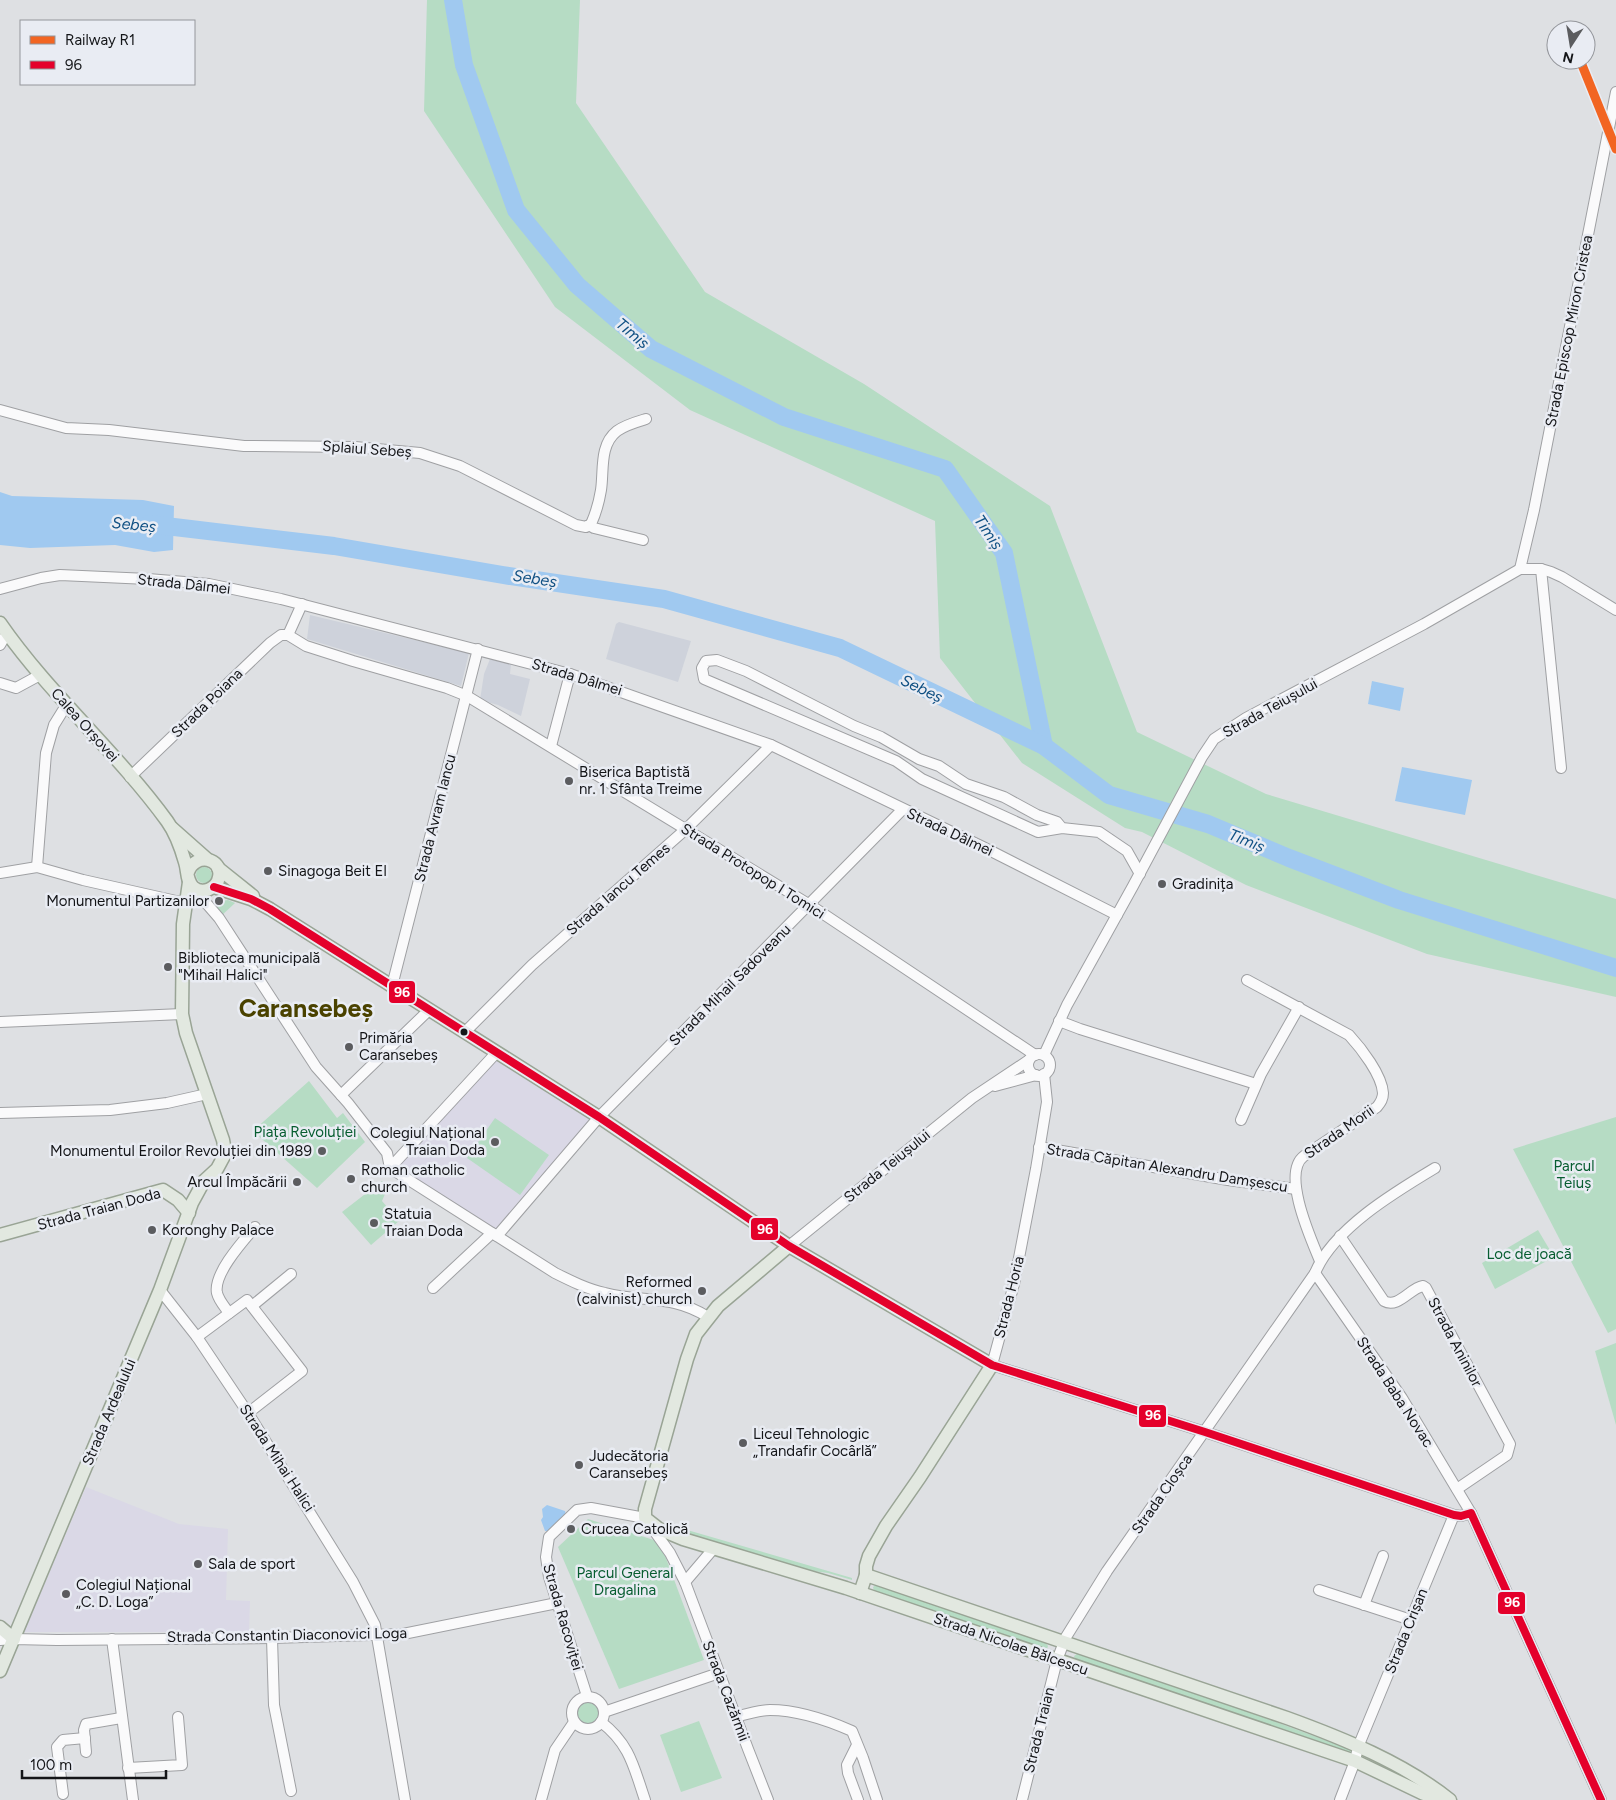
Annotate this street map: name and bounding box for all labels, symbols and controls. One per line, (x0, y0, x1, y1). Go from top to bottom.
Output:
legend (20, 20, 195, 85)
north arrow (1546, 20, 1596, 70)
text: Railway R1 (65, 31, 135, 49)
text: N (1561, 48, 1575, 67)
text: 96 (65, 56, 82, 74)
street label: Strada Episcop Miron Cristea (1542, 233, 1596, 429)
water label: Timiș (612, 314, 653, 353)
street label: Splaiul Sebeș (322, 437, 412, 461)
water label: Timiș (970, 511, 1007, 553)
water label: Sebeș (111, 513, 157, 536)
water label: Sebeș (512, 566, 559, 591)
street label: Strada Dâlmei (137, 570, 231, 598)
street label: Strada Dâlmei (530, 655, 624, 699)
street label: Strada Poiana (168, 665, 246, 741)
water label: Sebeș (898, 670, 946, 707)
street label: Strada Teiușului (1219, 675, 1321, 741)
street label: Calea Orșovei (47, 684, 123, 766)
street label: Strada Avram Iancu (410, 752, 460, 884)
place label: Biserica Baptistă nr. 1 Sfânta Treime (579, 763, 702, 798)
marker: Biserica Baptistă nr. 1 Sfânta Treime (563, 775, 575, 787)
street label: Strada Dâlmei (904, 804, 996, 860)
street label: Strada Protopop I Tomici (678, 819, 828, 923)
water label: Timiș (1226, 825, 1268, 856)
street label: Strada Iancu Temes (562, 839, 674, 939)
place label: Sinagoga Beit El (278, 862, 387, 880)
marker: Sinagoga Beit El (262, 865, 274, 877)
place label: Gradinița (1172, 875, 1234, 893)
marker: Gradinița (1156, 878, 1168, 890)
place label: Monumentul Partizanilor (46, 892, 209, 910)
marker: Monumentul Partizanilor (213, 895, 225, 907)
street label: Strada Mihail Sadoveanu (665, 920, 795, 1050)
place label: Biblioteca municipală "Mihail Halici" (178, 949, 320, 984)
marker: Biblioteca municipală "Mihail Halici" (162, 961, 174, 973)
line badge: 96 (388, 980, 416, 1004)
text: 96 (394, 984, 410, 1001)
district label: Caransebeș (239, 993, 373, 1023)
unlabelled marker (459, 1027, 469, 1037)
place label: Primăria Caransebeș (359, 1029, 438, 1064)
marker: Primăria Caransebeș (343, 1041, 355, 1053)
street label: Strada Morii (1301, 1101, 1377, 1163)
park label: Piața Revoluției (254, 1123, 357, 1141)
place label: Colegiul Național Traian Doda (370, 1124, 485, 1159)
street label: Strada Teiușului (840, 1126, 934, 1206)
marker: Colegiul Național Traian Doda (489, 1136, 501, 1148)
street label: Strada Căpitan Alexandru Damșescu (1045, 1140, 1289, 1196)
place label: Monumentul Eroilor Revoluției din 1989 (50, 1142, 312, 1160)
marker: Monumentul Eroilor Revoluției din 1989 (316, 1145, 328, 1157)
park label: Parcul Teiuș (1553, 1157, 1595, 1192)
place label: Roman catholic church (361, 1161, 465, 1196)
place label: Arcul Împăcării (187, 1173, 287, 1191)
marker: Roman catholic church (345, 1173, 357, 1185)
marker: Arcul Împăcării (291, 1176, 303, 1188)
street label: Strada Traian Doda (35, 1184, 163, 1234)
place label: Statuia Traian Doda (384, 1205, 463, 1240)
marker: Statuia Traian Doda (368, 1217, 380, 1229)
line badge: 96 (750, 1217, 779, 1241)
place label: Koronghy Palace (162, 1221, 274, 1239)
text: 96 (757, 1221, 773, 1238)
marker: Koronghy Palace (146, 1224, 158, 1236)
park label: Loc de joacă (1486, 1245, 1572, 1263)
street label: Strada Horia (990, 1254, 1028, 1340)
place label: Reformed (calvinist) church (577, 1273, 692, 1308)
marker: Reformed (calvinist) church (696, 1285, 708, 1297)
street label: Strada Aninilor (1424, 1294, 1486, 1390)
street label: Strada Baba Novac (1353, 1333, 1437, 1451)
street label: Strada Ardealului (78, 1356, 140, 1468)
street label: Strada Mihai Halici (236, 1401, 318, 1515)
line badge: 96 (1138, 1404, 1167, 1428)
text: 96 (1145, 1407, 1161, 1424)
place label: Liceul Tehnologic „Trandafir Cocârlă” (753, 1425, 877, 1460)
marker: Liceul Tehnologic „Trandafir Cocârlă” (737, 1437, 749, 1449)
place label: Judecătoria Caransebeș (589, 1447, 668, 1482)
street label: Strada Cloșca (1128, 1451, 1196, 1537)
marker: Judecătoria Caransebeș (573, 1459, 585, 1471)
place label: Crucea Catolică (581, 1520, 688, 1538)
marker: Crucea Catolică (565, 1523, 577, 1535)
place label: Sala de sport (208, 1555, 296, 1573)
marker: Sala de sport (192, 1558, 204, 1570)
street label: Strada Racoviței (539, 1562, 587, 1672)
park label: Parcul General Dragalina (577, 1564, 673, 1599)
place label: Colegiul Național „C. D. Loga” (76, 1576, 191, 1611)
street label: Strada Crișan (1381, 1586, 1431, 1676)
marker: Colegiul Național „C. D. Loga” (60, 1588, 72, 1600)
line badge: 96 (1497, 1591, 1526, 1615)
text: 96 (1504, 1594, 1520, 1611)
street label: Strada Nicolae Bălcescu (931, 1609, 1091, 1679)
street label: Strada Constantin Diaconovici Loga (167, 1624, 407, 1646)
street label: Strada Cazărmii (699, 1638, 753, 1744)
street label: Strada Traian (1020, 1685, 1058, 1775)
scale bar (22, 1748, 166, 1780)
text: 100 m (30, 1756, 72, 1774)

